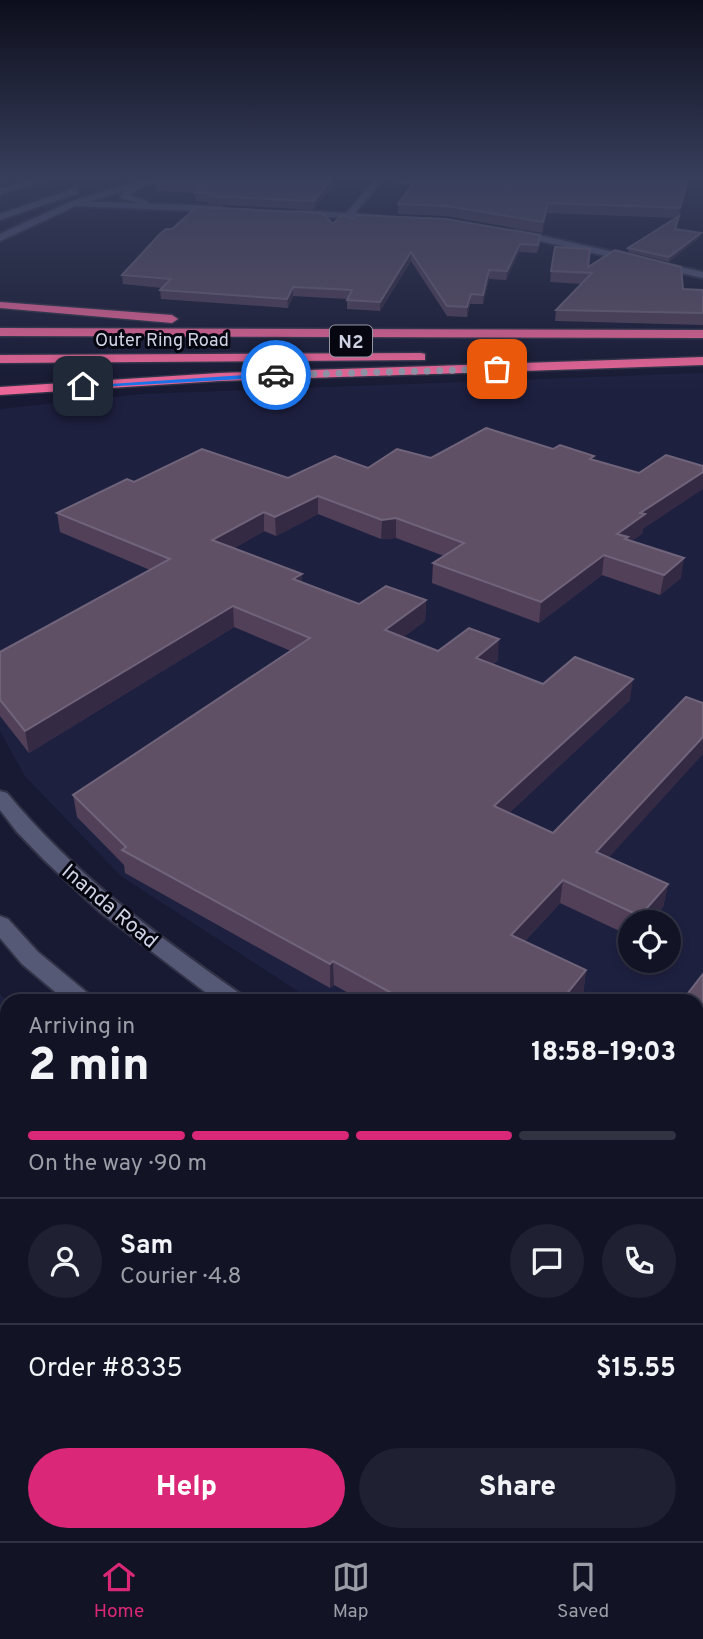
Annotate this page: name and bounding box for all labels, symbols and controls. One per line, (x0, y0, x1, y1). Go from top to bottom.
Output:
road number: N2 (330, 326, 372, 356)
street label: Outer Ring Road (95, 330, 229, 353)
pin (467, 339, 527, 399)
courier (241, 340, 311, 410)
icon: bag (478, 350, 516, 388)
pin (53, 356, 113, 416)
icon: car (257, 356, 295, 394)
icon: home (64, 367, 102, 405)
street label: Inanda Road (55, 859, 163, 955)
map controls (618, 910, 681, 973)
button: locate (618, 910, 681, 973)
text: Arriving in (28, 1013, 135, 1042)
text: 18:58–19:03 (531, 1037, 676, 1070)
text: 2 min (28, 1038, 150, 1097)
text: On the way · 90 m (28, 1150, 207, 1179)
button: person (28, 1224, 102, 1298)
button: chat (510, 1224, 584, 1298)
button: phone (602, 1224, 676, 1298)
text: Sam (120, 1230, 173, 1263)
text: Courier · 4.8 (120, 1263, 241, 1292)
text: Order #8335 (28, 1353, 183, 1386)
text: $15.55 (596, 1353, 676, 1386)
button: Help (28, 1448, 345, 1528)
button: Share (359, 1448, 676, 1528)
tab: Home (94, 1558, 144, 1624)
tab: Map (332, 1558, 370, 1624)
tab: Saved (557, 1558, 609, 1624)

